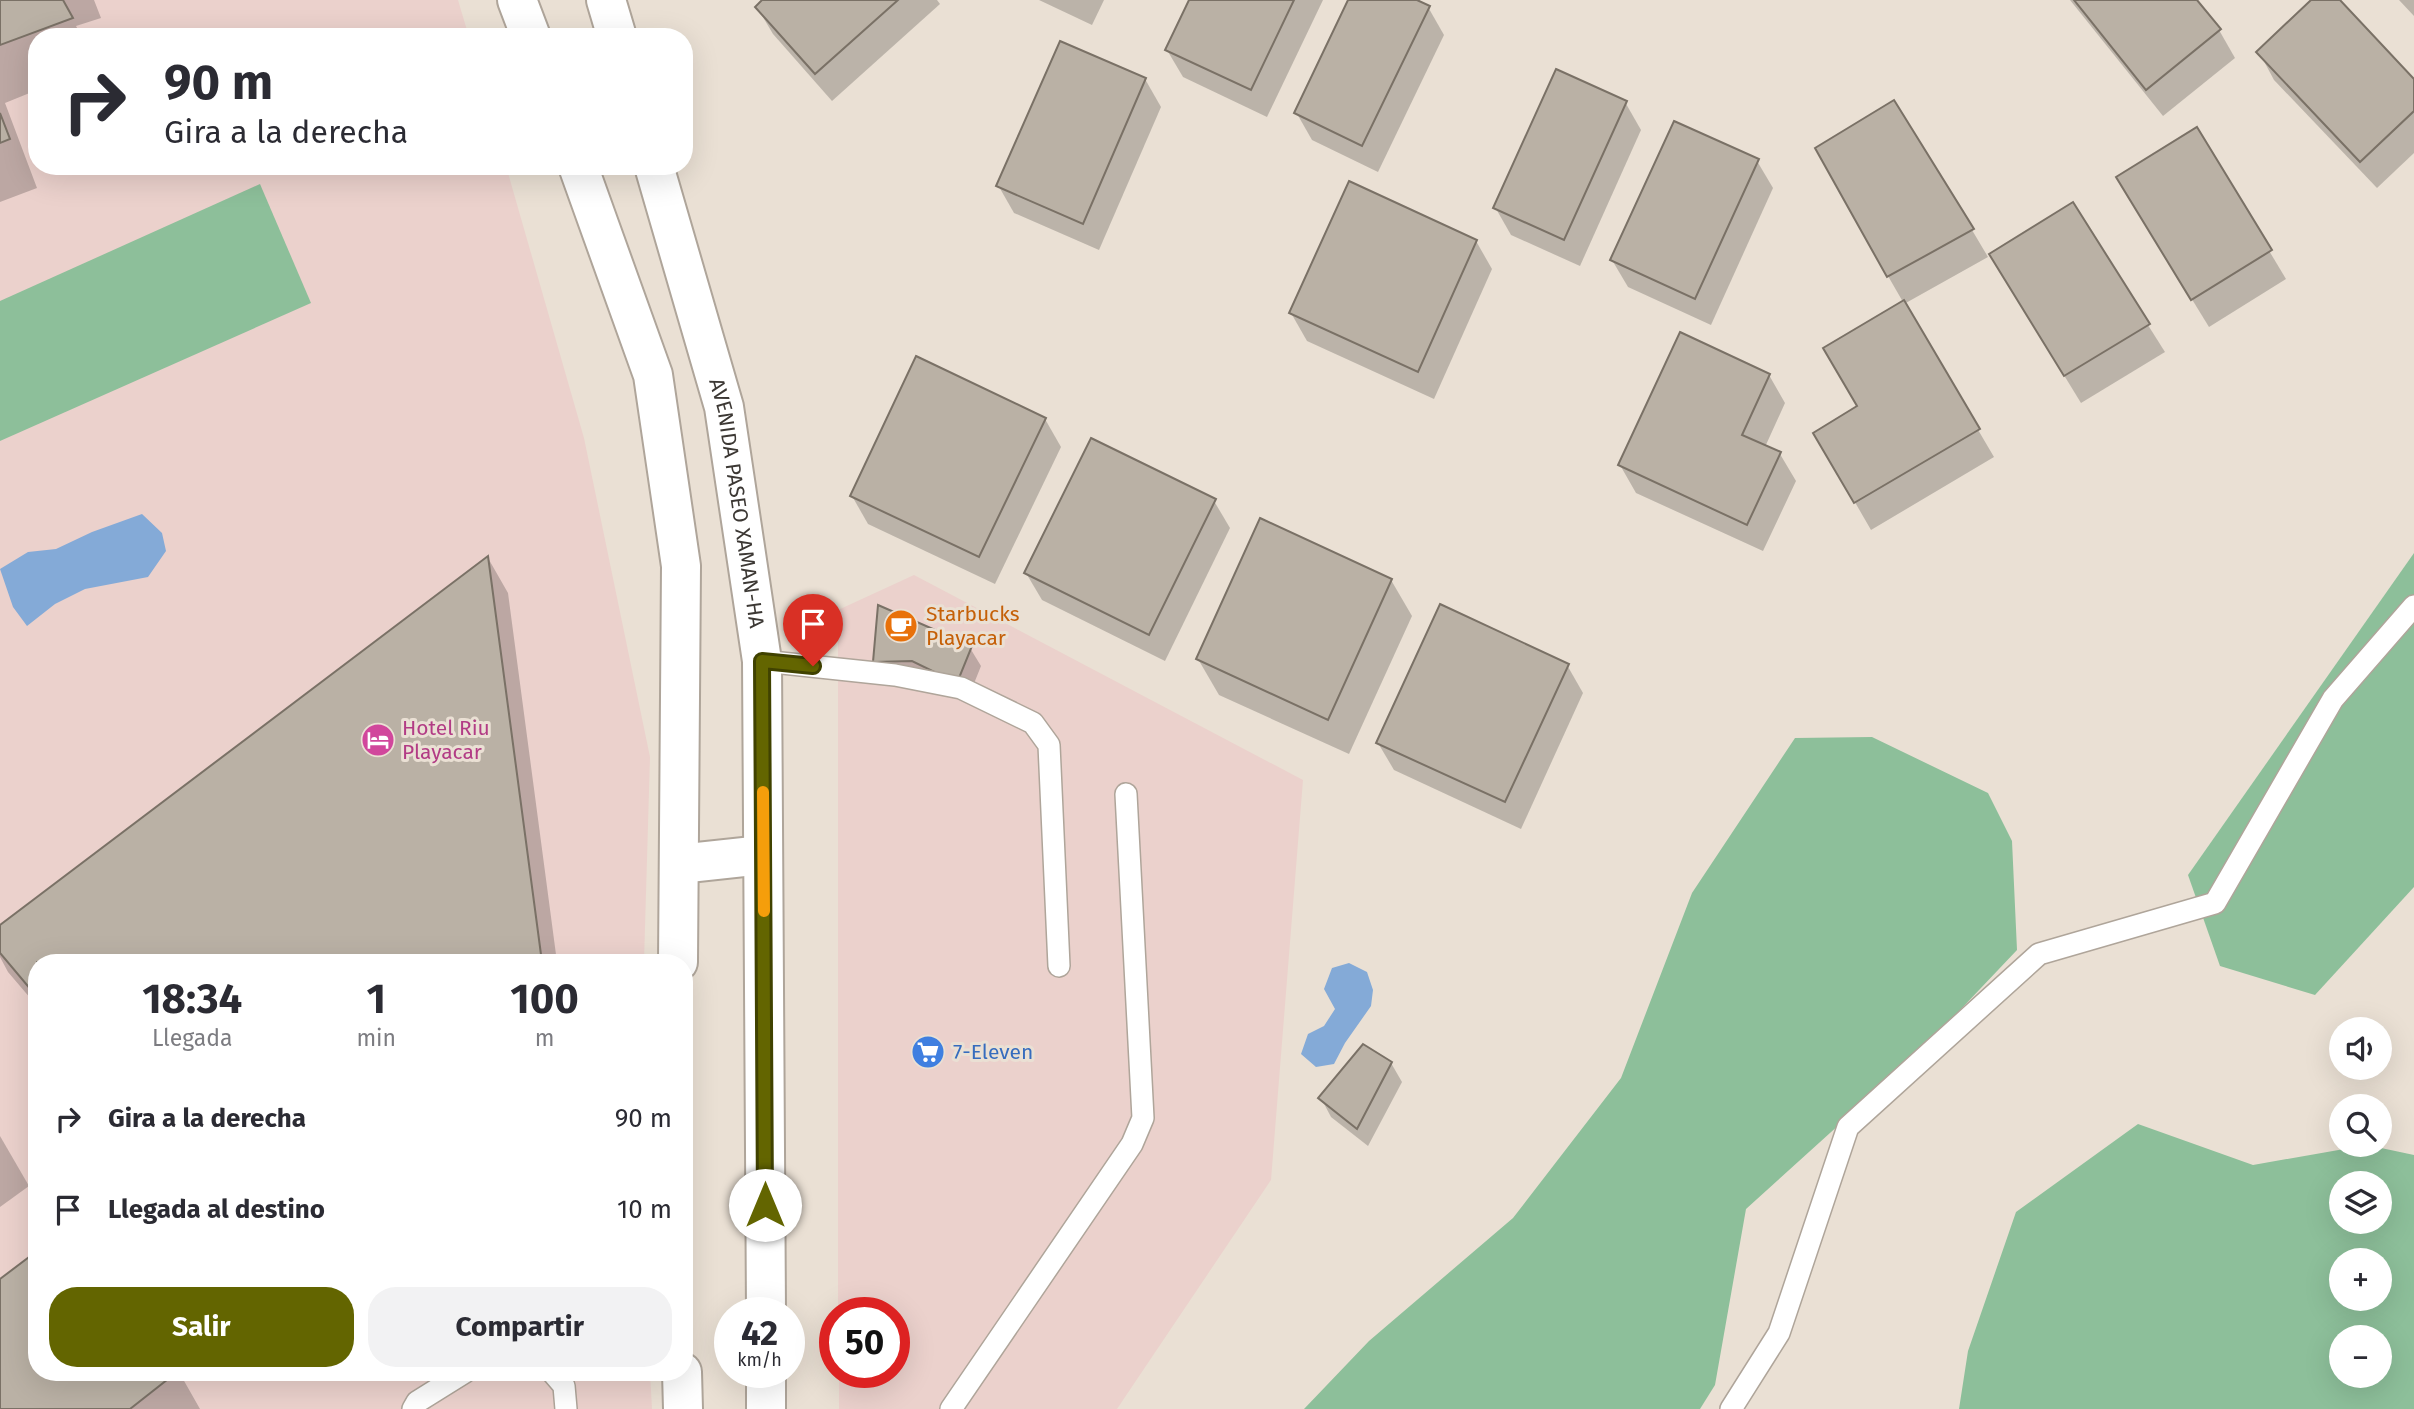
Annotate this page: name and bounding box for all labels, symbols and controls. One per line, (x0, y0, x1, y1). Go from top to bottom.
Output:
text: 90 m (164, 53, 273, 112)
icon: right (49, 56, 140, 147)
text: Gira a la derecha (164, 113, 408, 151)
street label: AVENIDA PASEO XAMAN-HA (703, 375, 770, 630)
pin (783, 594, 843, 666)
place label: Starbucks Playacar (926, 601, 1020, 651)
icon: arrive (794, 605, 832, 643)
cafe icon: Starbucks Playacar (882, 607, 920, 645)
place label: Hotel Riu Playacar (402, 715, 490, 765)
hotel icon: Hotel Riu Playacar (359, 721, 397, 759)
text: 18:34 (142, 974, 242, 1024)
text: 1 (366, 974, 386, 1024)
text: 100 (510, 974, 579, 1024)
map controls (2329, 1017, 2392, 1388)
button: sound (2329, 1017, 2392, 1080)
text: Llegada (152, 1024, 233, 1052)
text: min (356, 1024, 396, 1052)
text: m (535, 1024, 554, 1052)
supermarket icon: 7-Eleven (909, 1033, 947, 1071)
place label: 7-Eleven (953, 1039, 1033, 1065)
button: search (2329, 1094, 2392, 1157)
icon: right (49, 1100, 87, 1138)
text: Gira a la derecha (108, 1103, 306, 1134)
text: 90 m (615, 1103, 672, 1134)
position arrow (728, 1168, 802, 1242)
button: layers (2329, 1171, 2392, 1234)
icon: arrive (49, 1191, 87, 1229)
text: Llegada al destino (108, 1194, 325, 1225)
text: 10 m (617, 1194, 672, 1225)
button: + (2329, 1248, 2392, 1311)
button: Salir (49, 1287, 354, 1367)
button: Compartir (368, 1287, 672, 1367)
speed limit sign: 50 (819, 1297, 910, 1388)
text: 42 (741, 1312, 778, 1354)
button: − (2329, 1325, 2392, 1388)
text: km/h (737, 1349, 782, 1371)

